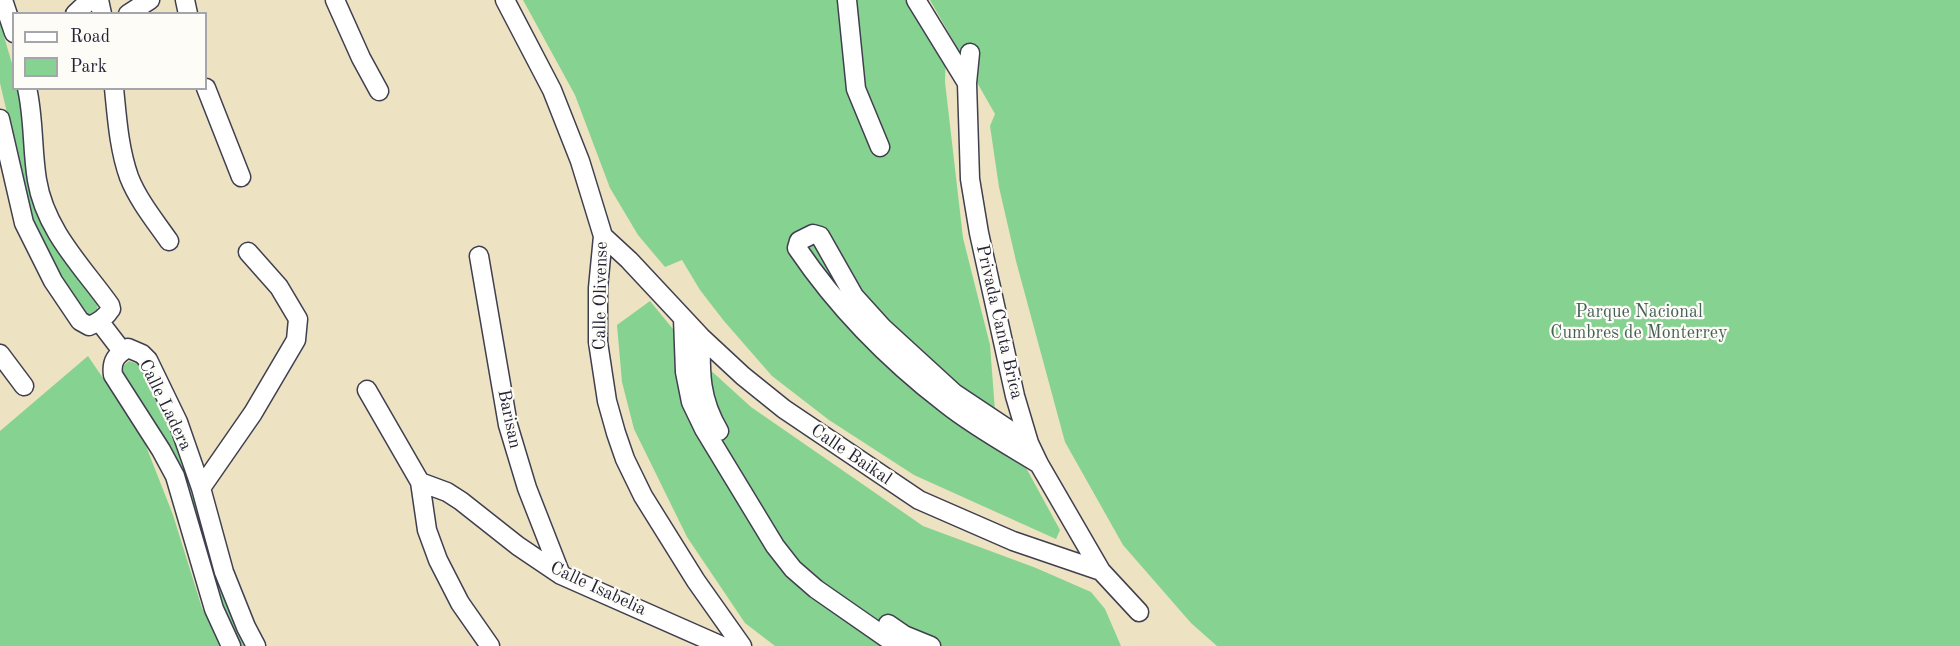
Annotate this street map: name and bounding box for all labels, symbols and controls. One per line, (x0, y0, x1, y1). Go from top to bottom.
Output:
legend (12, 12, 207, 90)
text: Road (70, 28, 110, 46)
text: Park (70, 58, 107, 76)
street label: Calle Olivense (589, 241, 613, 351)
street label: Privada Canta Brica (971, 243, 1027, 401)
park label: Parque Nacional Cumbres de Monterrey (1550, 301, 1728, 344)
street label: Calle Ladera (134, 356, 196, 454)
street label: Barisan (492, 387, 526, 451)
street label: Calle Baikal (806, 420, 896, 490)
street label: Calle Isabelia (546, 557, 650, 621)

